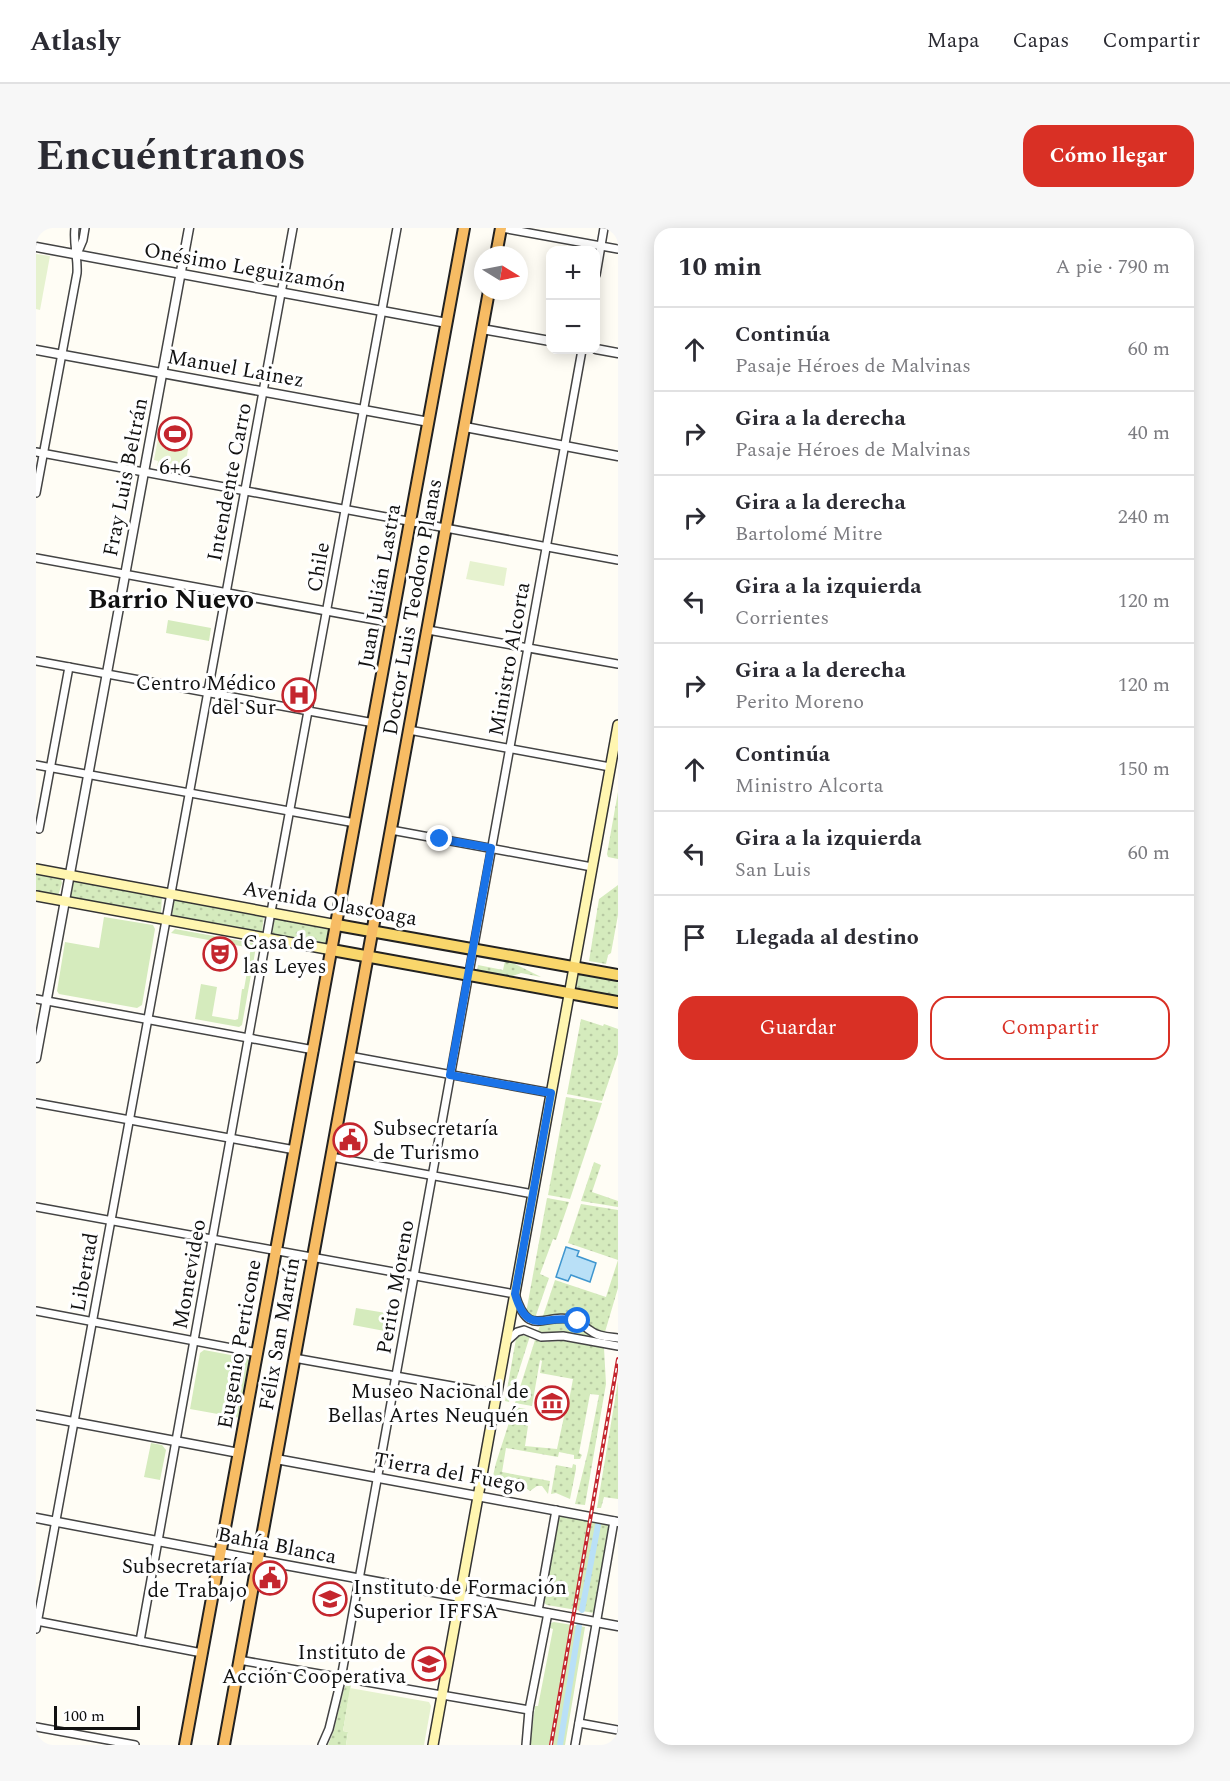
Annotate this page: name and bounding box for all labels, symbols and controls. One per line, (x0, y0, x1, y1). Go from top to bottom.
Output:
text: Atlasly (30, 20, 120, 63)
text: Mapa (927, 25, 980, 57)
text: Capas (1013, 25, 1069, 57)
text: Compartir (1102, 25, 1200, 57)
text: Encuéntranos (36, 125, 306, 188)
button: Cómo llegar (1023, 125, 1194, 187)
street label: Onésimo Leguizamón (141, 234, 349, 302)
north arrow (474, 246, 528, 300)
map controls (546, 246, 600, 354)
button: + (546, 246, 600, 300)
text: 10 min (678, 247, 762, 287)
text: A pie · 790 m (1056, 252, 1170, 282)
button: − (546, 300, 600, 354)
text: Continúa (735, 318, 830, 351)
icon: ahead (678, 333, 711, 366)
text: 60 m (1128, 334, 1170, 364)
street label: Manuel Lainez (165, 341, 307, 397)
text: Pasaje Héroes de Malvinas (735, 351, 971, 381)
street label: Fray Luis Beltrán (95, 395, 157, 559)
street label: Intendente Carro (199, 400, 261, 564)
text: Gira a la derecha (735, 402, 906, 435)
sports icon: 6+6 (157, 416, 193, 452)
icon: right (678, 417, 711, 450)
text: 40 m (1128, 418, 1170, 448)
text: Pasaje Héroes de Malvinas (735, 435, 971, 465)
place label: 6+6 (159, 452, 191, 484)
street label: Doctor Luis Teodoro Planas (375, 476, 451, 738)
text: Gira a la derecha (735, 486, 906, 519)
street label: Juan Julián Lastra (350, 501, 410, 671)
icon: right (678, 501, 711, 534)
text: 240 m (1118, 502, 1170, 532)
text: Bartolomé Mitre (735, 519, 883, 549)
street label: Chile (299, 540, 339, 595)
text: Gira a la izquierda (735, 570, 922, 603)
district label: Barrio Nuevo (88, 579, 254, 621)
street label: Ministro Alcorta (481, 579, 539, 739)
icon: left (678, 585, 711, 618)
text: 120 m (1118, 586, 1170, 616)
text: Corrientes (735, 603, 829, 633)
text: Gira a la derecha (735, 654, 906, 687)
place label: Centro Médico del Sur (136, 668, 276, 724)
icon: right (678, 669, 711, 702)
text: 120 m (1118, 670, 1170, 700)
hospital icon: Centro Médico del Sur (281, 677, 317, 713)
text: Perito Moreno (735, 687, 864, 717)
text: Continúa (735, 738, 830, 771)
icon: ahead (678, 753, 711, 786)
text: 150 m (1118, 754, 1170, 784)
text: Ministro Alcorta (735, 771, 884, 801)
text: Gira a la izquierda (735, 822, 922, 855)
route end (426, 825, 452, 851)
icon: left (678, 837, 711, 870)
text: 60 m (1128, 838, 1170, 868)
text: San Luis (735, 855, 811, 885)
street label: Avenida Olascoaga (240, 873, 420, 935)
icon: arrive (678, 921, 711, 954)
text: Llegada al destino (735, 921, 919, 954)
place label: Casa de las Leyes (243, 927, 327, 983)
theatre icon: Casa de las Leyes (202, 936, 238, 972)
button: Guardar (678, 996, 918, 1060)
button: Compartir (930, 996, 1170, 1060)
place label: Subsecretaría de Turismo (373, 1113, 499, 1169)
public building icon: Subsecretaría de Turismo (332, 1122, 368, 1158)
street label: Montevideo (165, 1217, 215, 1332)
street label: Perito Moreno (368, 1218, 424, 1357)
street label: Libertad (62, 1230, 108, 1314)
street label: Félix San Martín (251, 1255, 309, 1413)
street label: Eugenio Perticone (209, 1257, 271, 1431)
route start (564, 1307, 590, 1333)
place label: Museo Nacional de Bellas Artes Neuquén (327, 1376, 529, 1432)
museum icon: Museo Nacional de Bellas Artes Neuquén (534, 1385, 570, 1421)
street label: Tierra del Fuego (371, 1444, 528, 1502)
street label: Bahía Blanca (214, 1519, 340, 1573)
place label: Subsecretaría de Trabajo (122, 1551, 248, 1607)
public building icon: Subsecretaría de Trabajo (252, 1560, 288, 1596)
place label: Instituto de Formación Superior IFFSA (353, 1572, 567, 1628)
school or university icon: Instituto de Formación Superior IFFSA (312, 1581, 348, 1617)
place label: Instituto de Acción Cooperativa (222, 1637, 407, 1693)
school or university icon: Instituto de Acción Cooperativa (411, 1646, 447, 1682)
scale bar (54, 1703, 140, 1730)
text: 100 m (63, 1704, 105, 1728)

